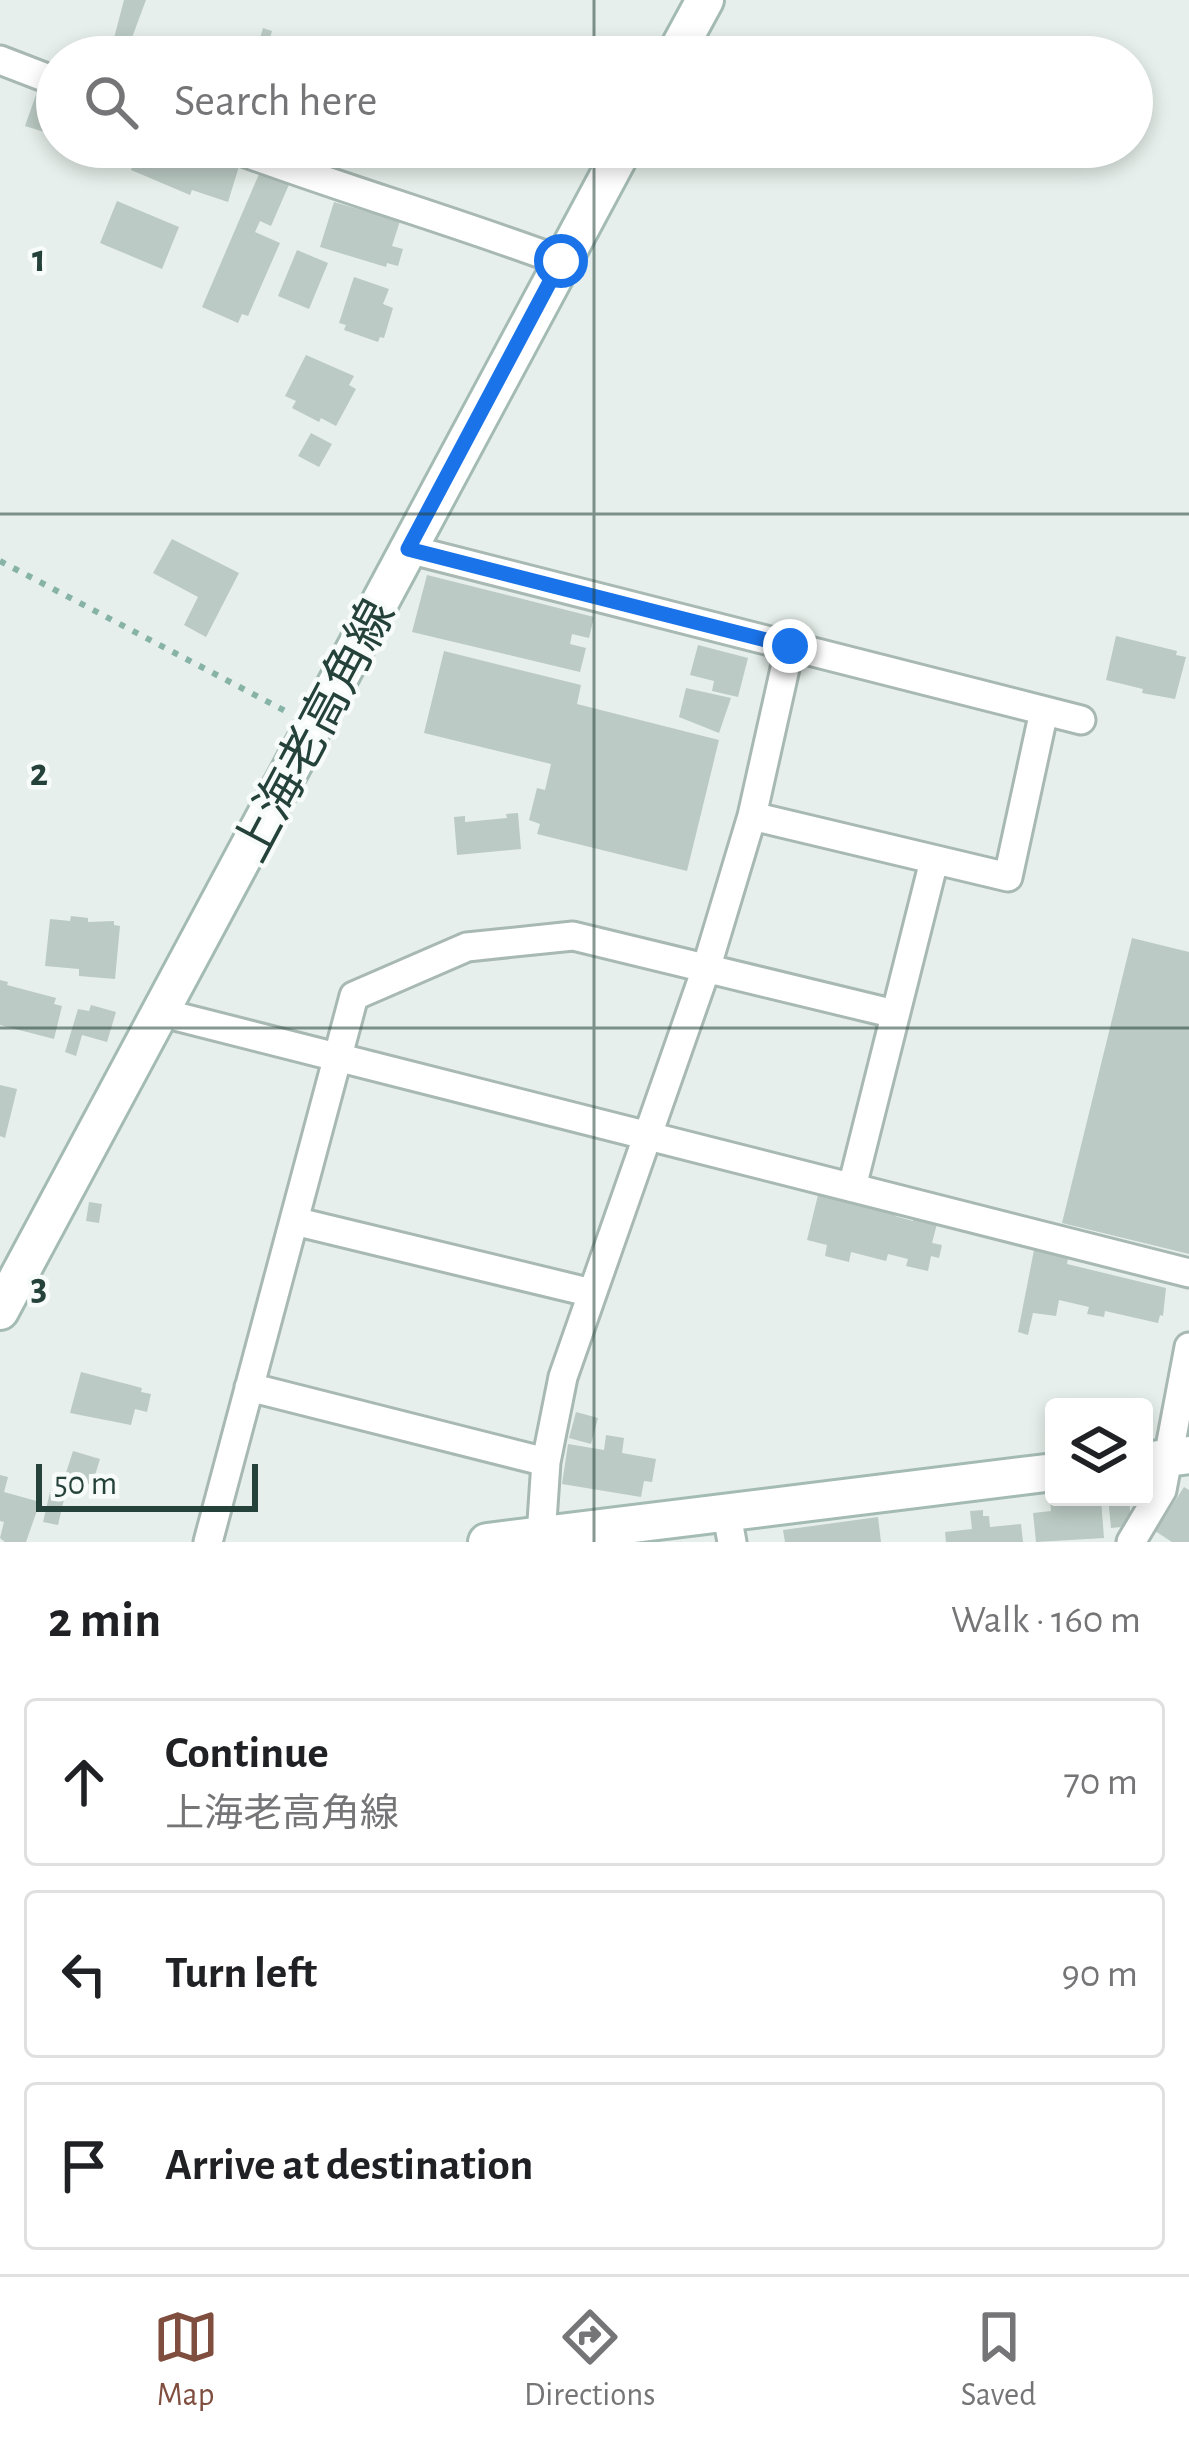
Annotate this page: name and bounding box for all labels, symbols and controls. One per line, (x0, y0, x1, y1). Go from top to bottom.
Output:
search box (36, 36, 1153, 168)
icon: search (78, 69, 144, 135)
text: Search here (174, 79, 377, 124)
route start (534, 234, 588, 288)
text: 1 (32, 240, 46, 279)
street label: 上海老高角線 (224, 592, 404, 870)
route end (763, 619, 817, 673)
text: 2 (30, 754, 48, 793)
text: 3 (31, 1268, 47, 1307)
map controls (1045, 1398, 1153, 1506)
button: layers (1045, 1398, 1153, 1506)
scale bar (36, 1458, 258, 1511)
text: 50 m (54, 1468, 117, 1501)
text: 2 min (48, 1595, 161, 1646)
text: Walk · 160 m (951, 1601, 1141, 1640)
text: Continue (165, 1731, 329, 1776)
icon: ahead (51, 1749, 117, 1815)
text: 70 m (1064, 1763, 1138, 1802)
text: 上海老高角線 (165, 1795, 399, 1834)
icon: left (51, 1941, 117, 2007)
text: Turn left (165, 1951, 317, 1996)
text: 90 m (1061, 1955, 1138, 1994)
icon: arrive (51, 2133, 117, 2199)
text: Arrive at destination (165, 2143, 533, 2188)
tab: Map (153, 2304, 219, 2416)
tab: Directions (524, 2304, 655, 2416)
tab: Saved (961, 2304, 1036, 2416)

